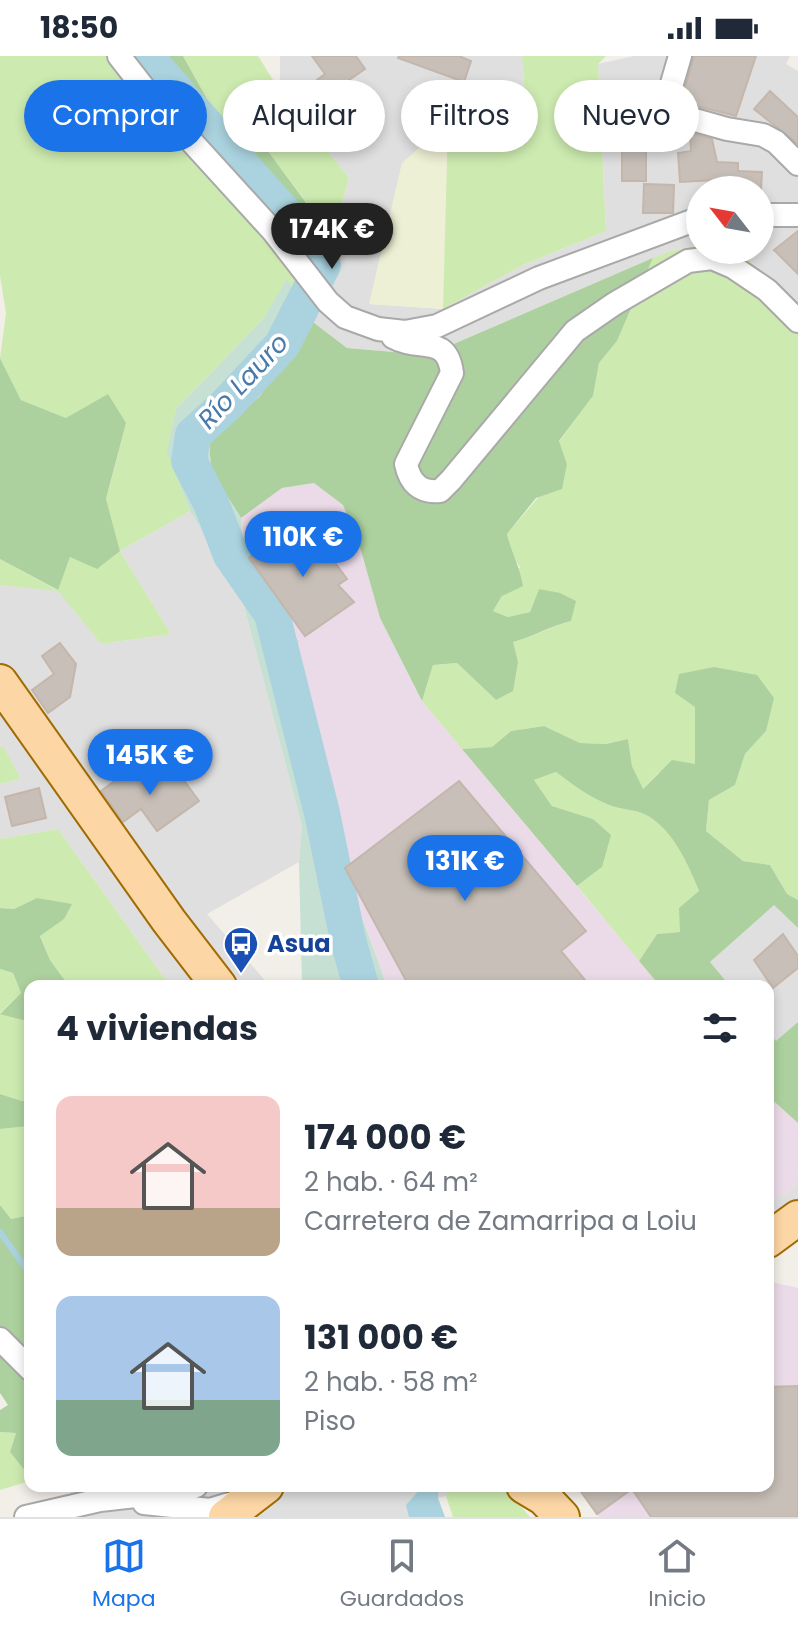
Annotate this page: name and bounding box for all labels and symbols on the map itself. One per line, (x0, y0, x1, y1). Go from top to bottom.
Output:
north arrow (686, 176, 774, 264)
pin: 174K € (267, 203, 397, 271)
water label: Río Lauro (189, 325, 297, 437)
pin: 110K € (238, 511, 368, 579)
pin: 145K € (85, 729, 215, 797)
pin: 131K € (400, 835, 530, 903)
bus stop icon: Asua (222, 925, 260, 975)
place label: Asua (267, 927, 331, 960)

